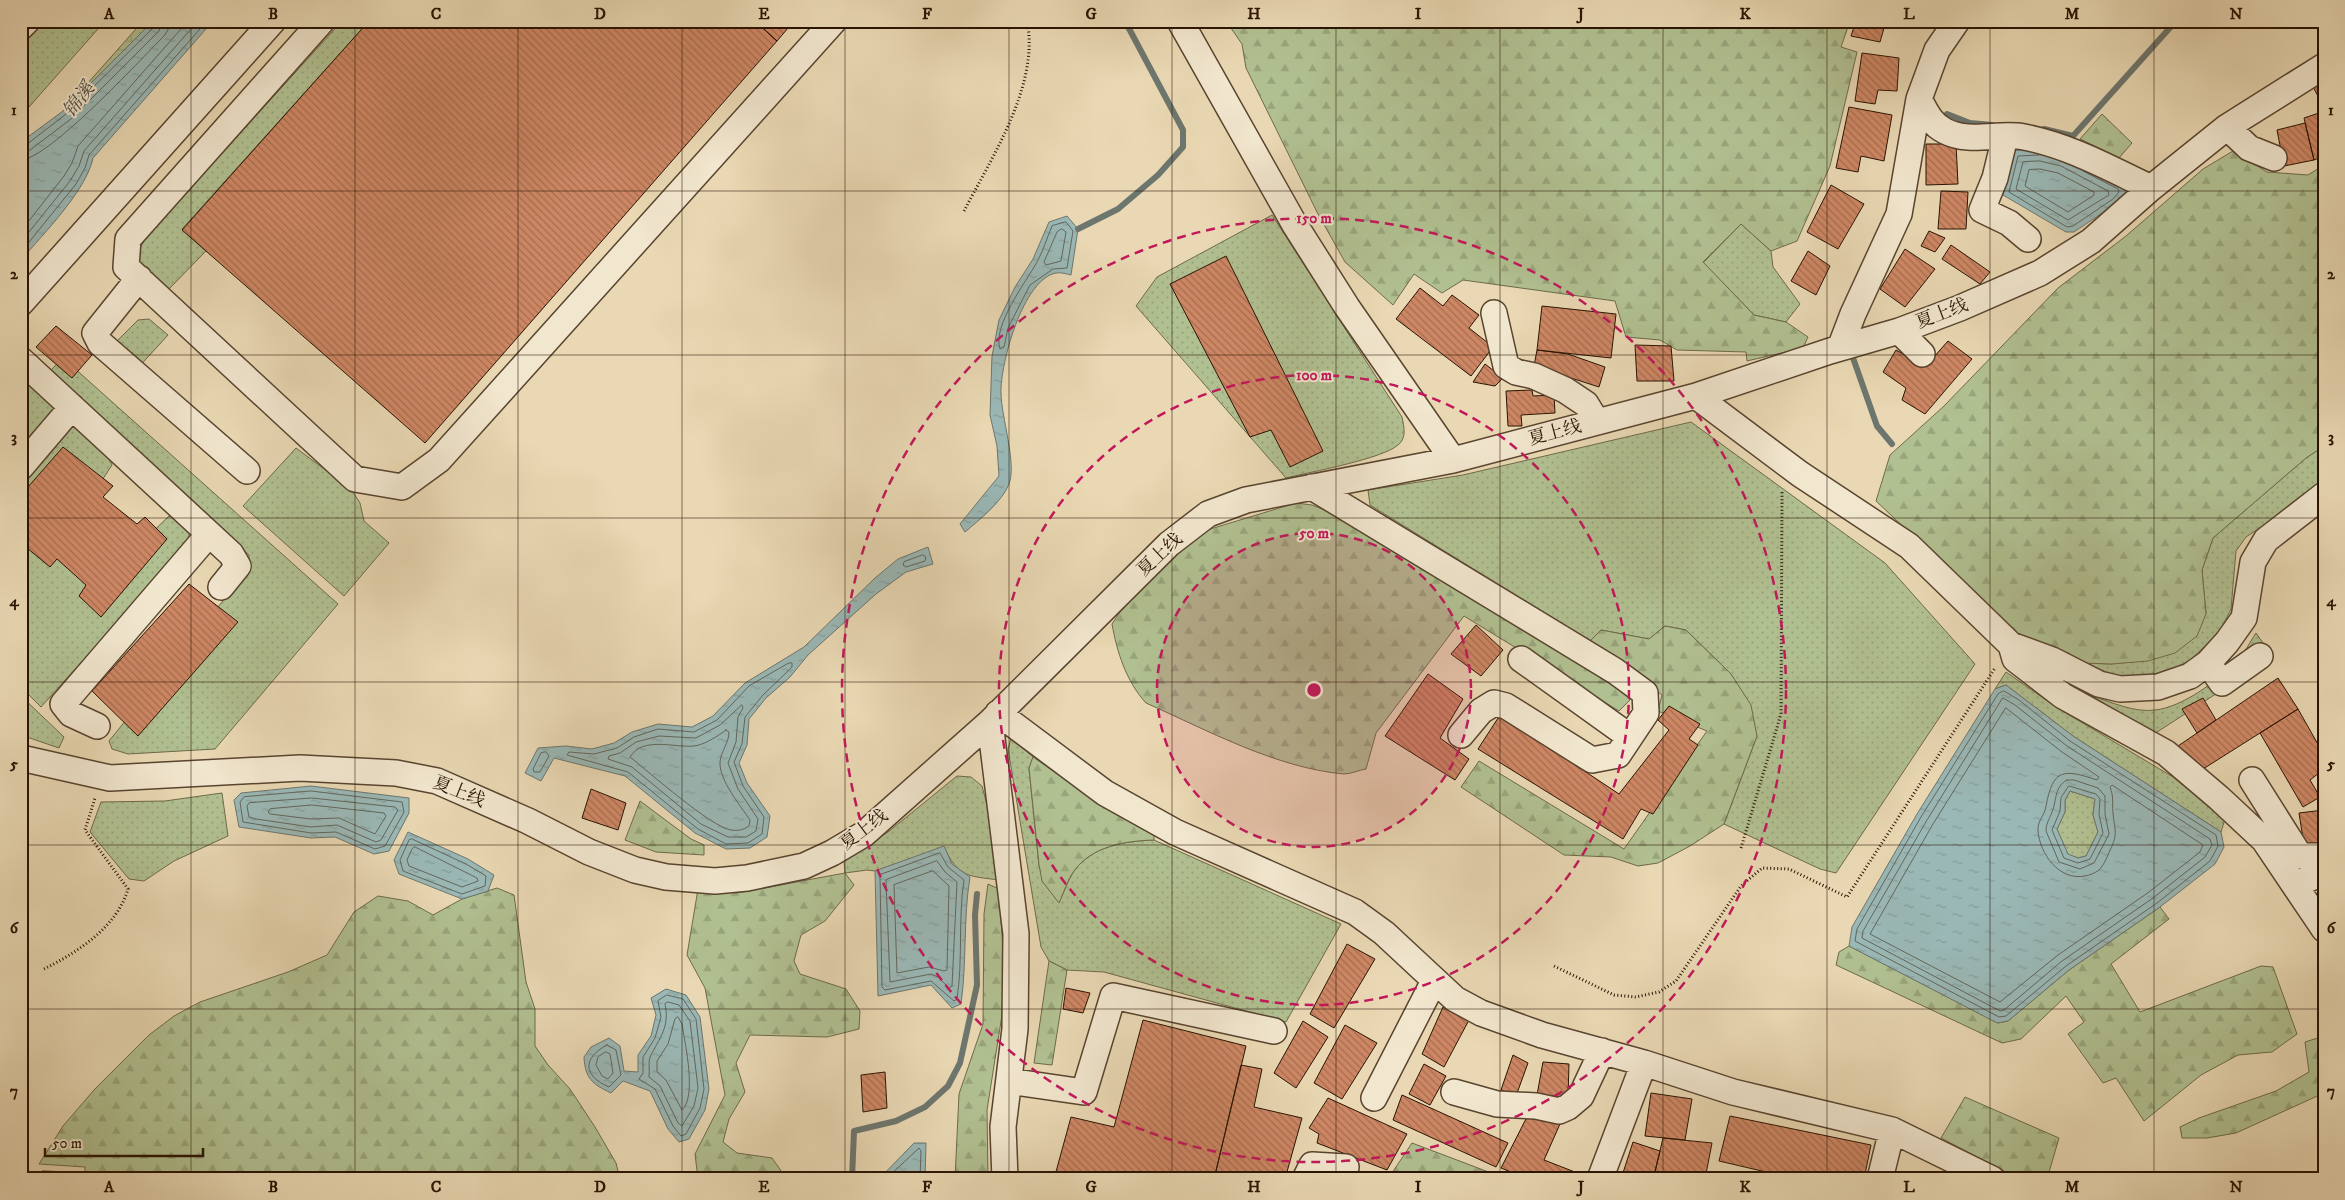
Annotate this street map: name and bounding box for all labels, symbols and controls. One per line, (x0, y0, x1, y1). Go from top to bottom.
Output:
text: A (103, 4, 115, 24)
text: B (268, 4, 278, 24)
text: C (431, 4, 441, 24)
text: D (594, 4, 606, 24)
text: E (758, 4, 770, 24)
text: F (922, 4, 932, 24)
text: G (1085, 4, 1097, 24)
text: H (1247, 4, 1261, 24)
text: I (1415, 4, 1422, 24)
text: J (1576, 4, 1585, 24)
text: K (1739, 4, 1751, 24)
text: L (1903, 4, 1915, 24)
text: M (2065, 4, 2080, 24)
text: N (2229, 4, 2243, 24)
water label: 锦溪 (58, 76, 101, 122)
text: 1 (11, 100, 17, 120)
text: 1 (2328, 100, 2334, 120)
text: 150 m (1296, 209, 1332, 228)
text: 2 (10, 264, 19, 284)
text: 2 (2327, 264, 2336, 284)
street label: 夏上线 (1913, 294, 1971, 334)
text: 100 m (1296, 366, 1333, 385)
street label: 夏上线 (1526, 415, 1584, 451)
text: 3 (11, 427, 17, 447)
text: 3 (2328, 427, 2334, 447)
text: 50 m (1298, 524, 1330, 543)
street label: 夏上线 (1133, 529, 1187, 581)
text: 4 (8, 591, 19, 611)
text: 4 (2325, 591, 2336, 611)
centre of rings (1305, 681, 1323, 699)
text: 5 (9, 754, 18, 774)
text: 5 (2326, 754, 2335, 774)
street label: 夏上线 (430, 772, 488, 812)
street label: 夏上线 (836, 805, 892, 855)
text: 6 (10, 918, 20, 938)
text: 6 (2327, 918, 2337, 938)
text: 7 (10, 1081, 18, 1101)
text: 7 (2327, 1081, 2335, 1101)
scale bar (45, 1125, 202, 1157)
text: 50 m (52, 1134, 82, 1153)
text: A (103, 1177, 115, 1197)
text: B (268, 1177, 278, 1197)
text: C (431, 1177, 441, 1197)
text: D (594, 1177, 606, 1197)
text: E (758, 1177, 770, 1197)
text: F (922, 1177, 932, 1197)
text: G (1085, 1177, 1097, 1197)
text: H (1247, 1177, 1261, 1197)
text: I (1415, 1177, 1422, 1197)
text: J (1576, 1177, 1585, 1197)
text: K (1739, 1177, 1751, 1197)
text: L (1903, 1177, 1915, 1197)
text: M (2065, 1177, 2080, 1197)
text: N (2229, 1177, 2243, 1197)

